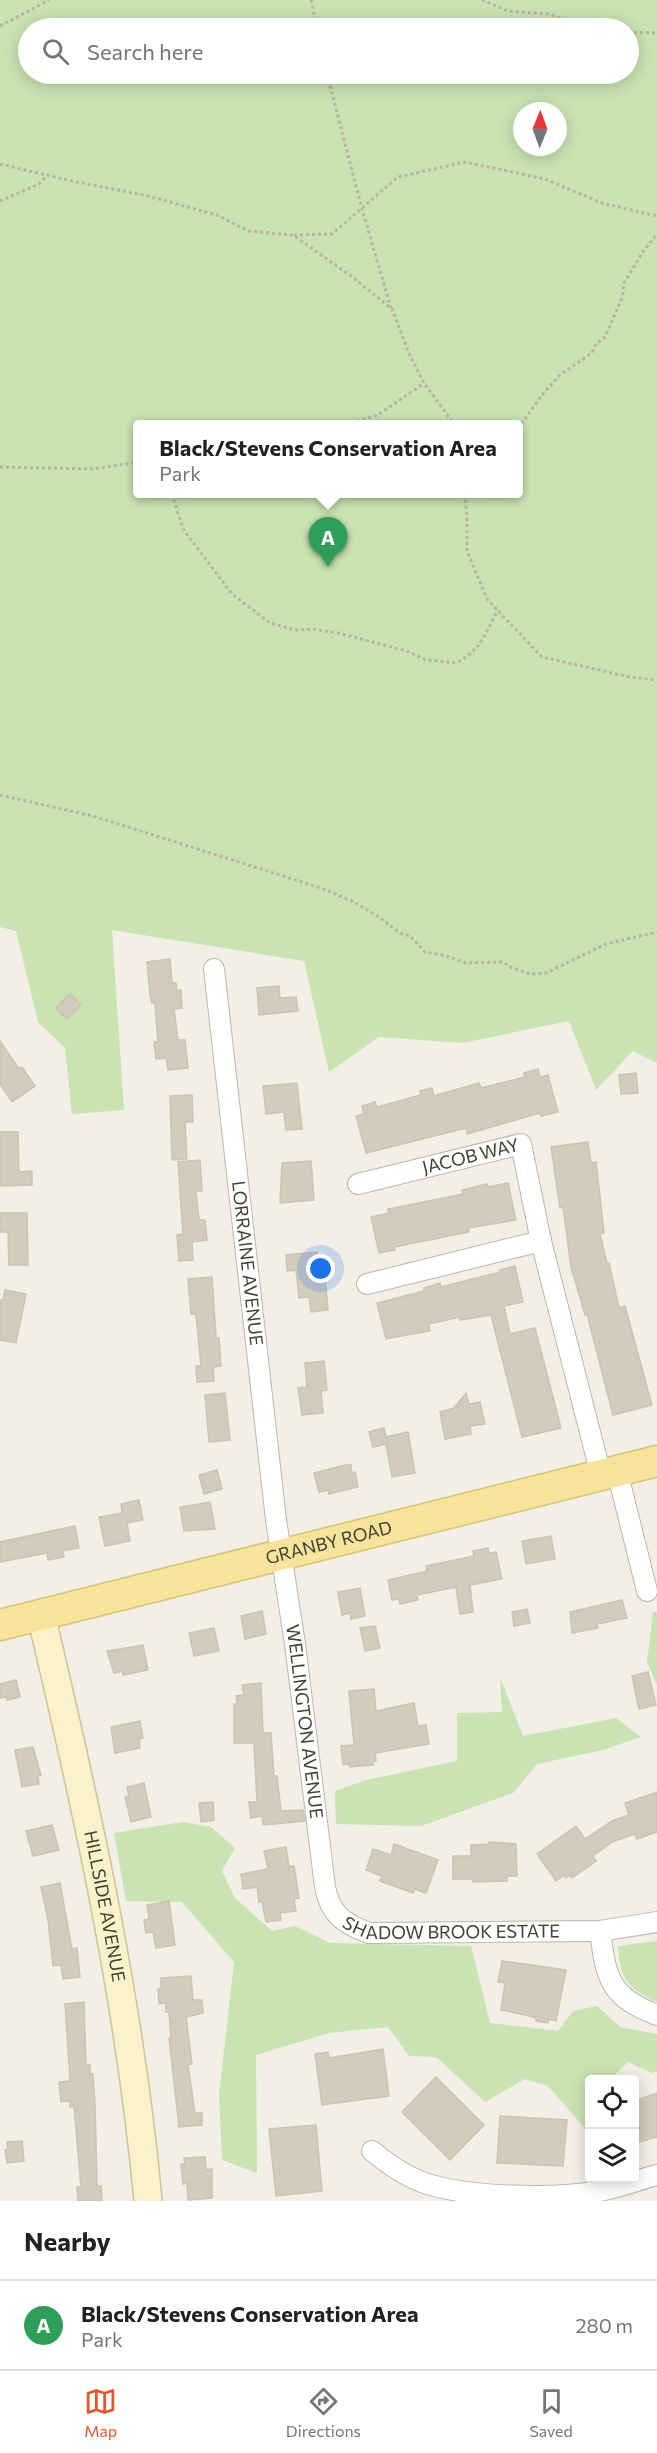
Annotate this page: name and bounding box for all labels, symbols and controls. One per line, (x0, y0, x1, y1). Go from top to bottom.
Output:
search box (18, 18, 639, 84)
icon: search (39, 35, 72, 68)
text: Search here (87, 38, 203, 65)
north arrow (513, 102, 567, 156)
popup (133, 420, 523, 498)
text: Black/Stevens Conservation Area (159, 434, 497, 461)
text: Park (159, 461, 201, 485)
pin: A (308, 518, 348, 567)
street label: JACOB WAY (420, 1133, 521, 1178)
street label: LORRAINE AVENUE (228, 1180, 268, 1347)
your location (306, 1254, 335, 1283)
street label: GRANBY ROAD (263, 1516, 394, 1568)
street label: WELLINGTON AVENUE (282, 1623, 328, 1820)
street label: HILLSIDE AVENUE (80, 1828, 131, 1983)
street label: SHADOW BROOK ESTATE (339, 1911, 560, 1943)
map controls (585, 2075, 639, 2183)
button: locate (585, 2075, 639, 2129)
button: layers (585, 2129, 639, 2183)
text: Nearby (24, 2225, 111, 2256)
text: Black/Stevens Conservation Area (81, 2300, 419, 2327)
text: A (36, 2313, 51, 2337)
text: 280 m (575, 2313, 633, 2337)
text: Park (81, 2327, 123, 2351)
tab: Map (84, 2385, 117, 2440)
tab: Directions (286, 2385, 361, 2440)
tab: Saved (529, 2385, 573, 2440)

